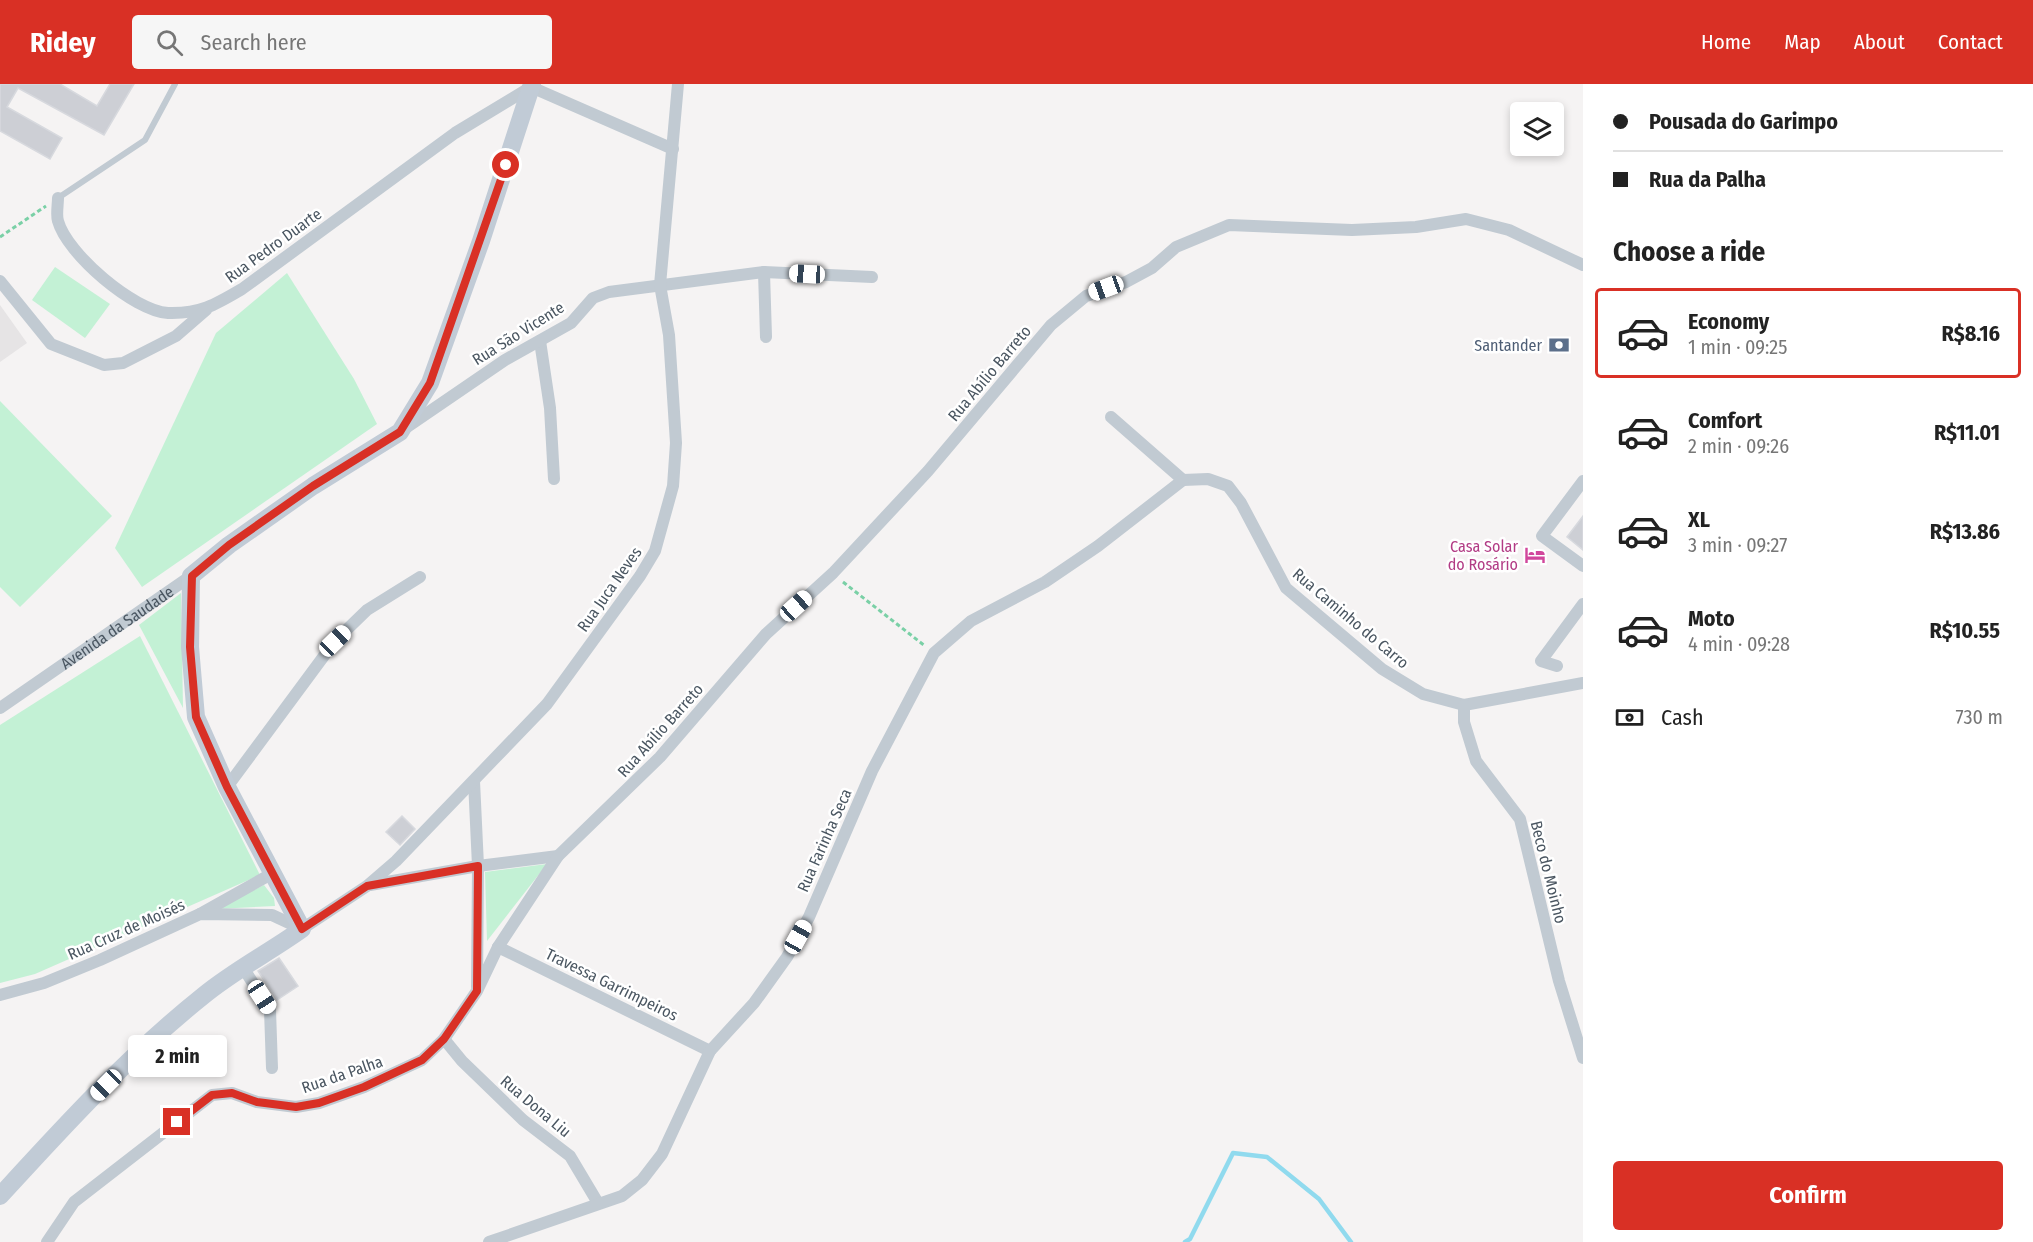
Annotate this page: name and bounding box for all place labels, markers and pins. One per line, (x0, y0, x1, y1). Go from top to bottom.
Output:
bank icon: Santander (1547, 333, 1571, 357)
place label: Santander (1474, 336, 1542, 355)
place label: Casa Solar do Rosário (1448, 537, 1518, 574)
hotel icon: Casa Solar do Rosário (1523, 543, 1547, 567)

